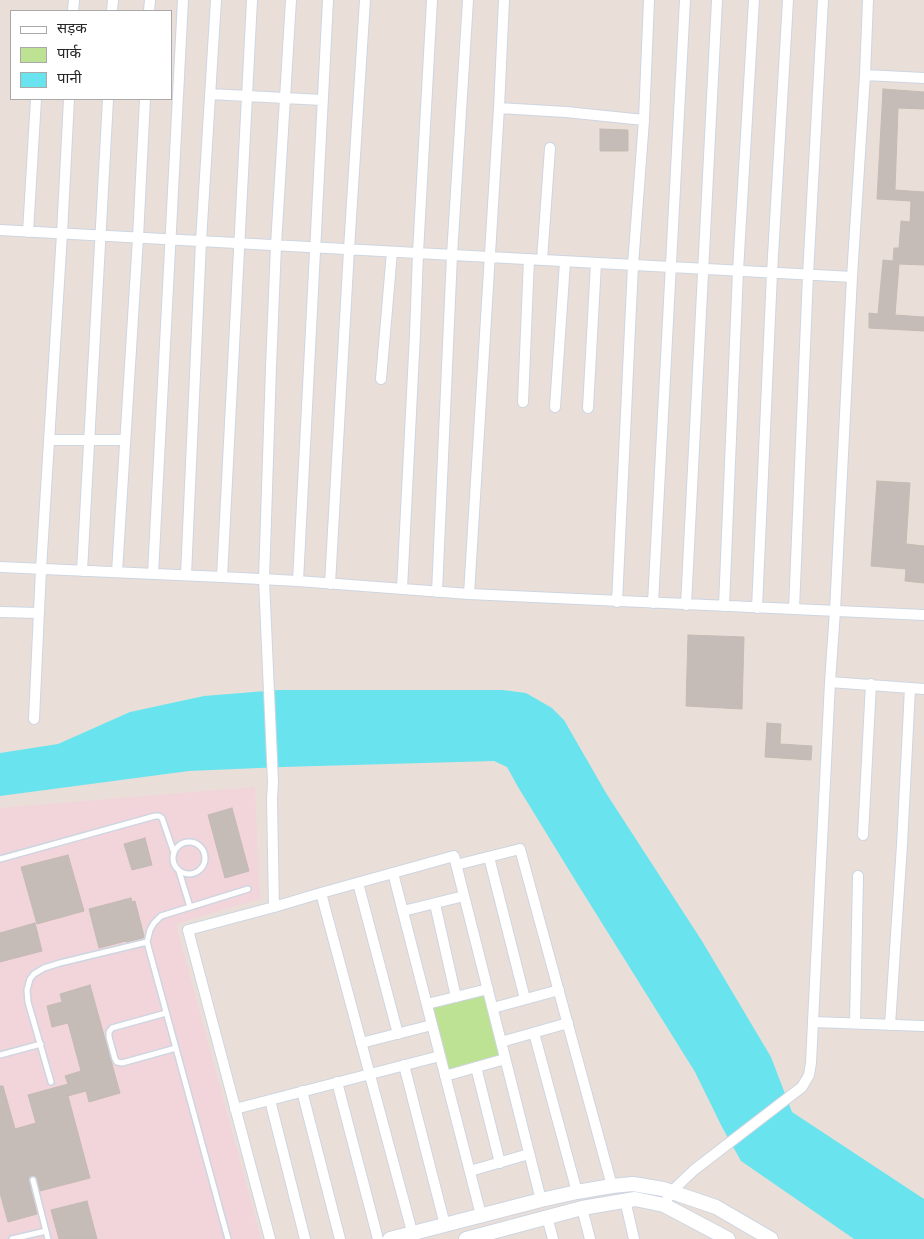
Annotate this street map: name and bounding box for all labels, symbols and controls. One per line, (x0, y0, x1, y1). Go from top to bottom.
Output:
legend (10, 10, 172, 100)
text: सड़क (57, 20, 87, 39)
text: पार्क (57, 45, 81, 64)
text: पानी (57, 70, 82, 89)

